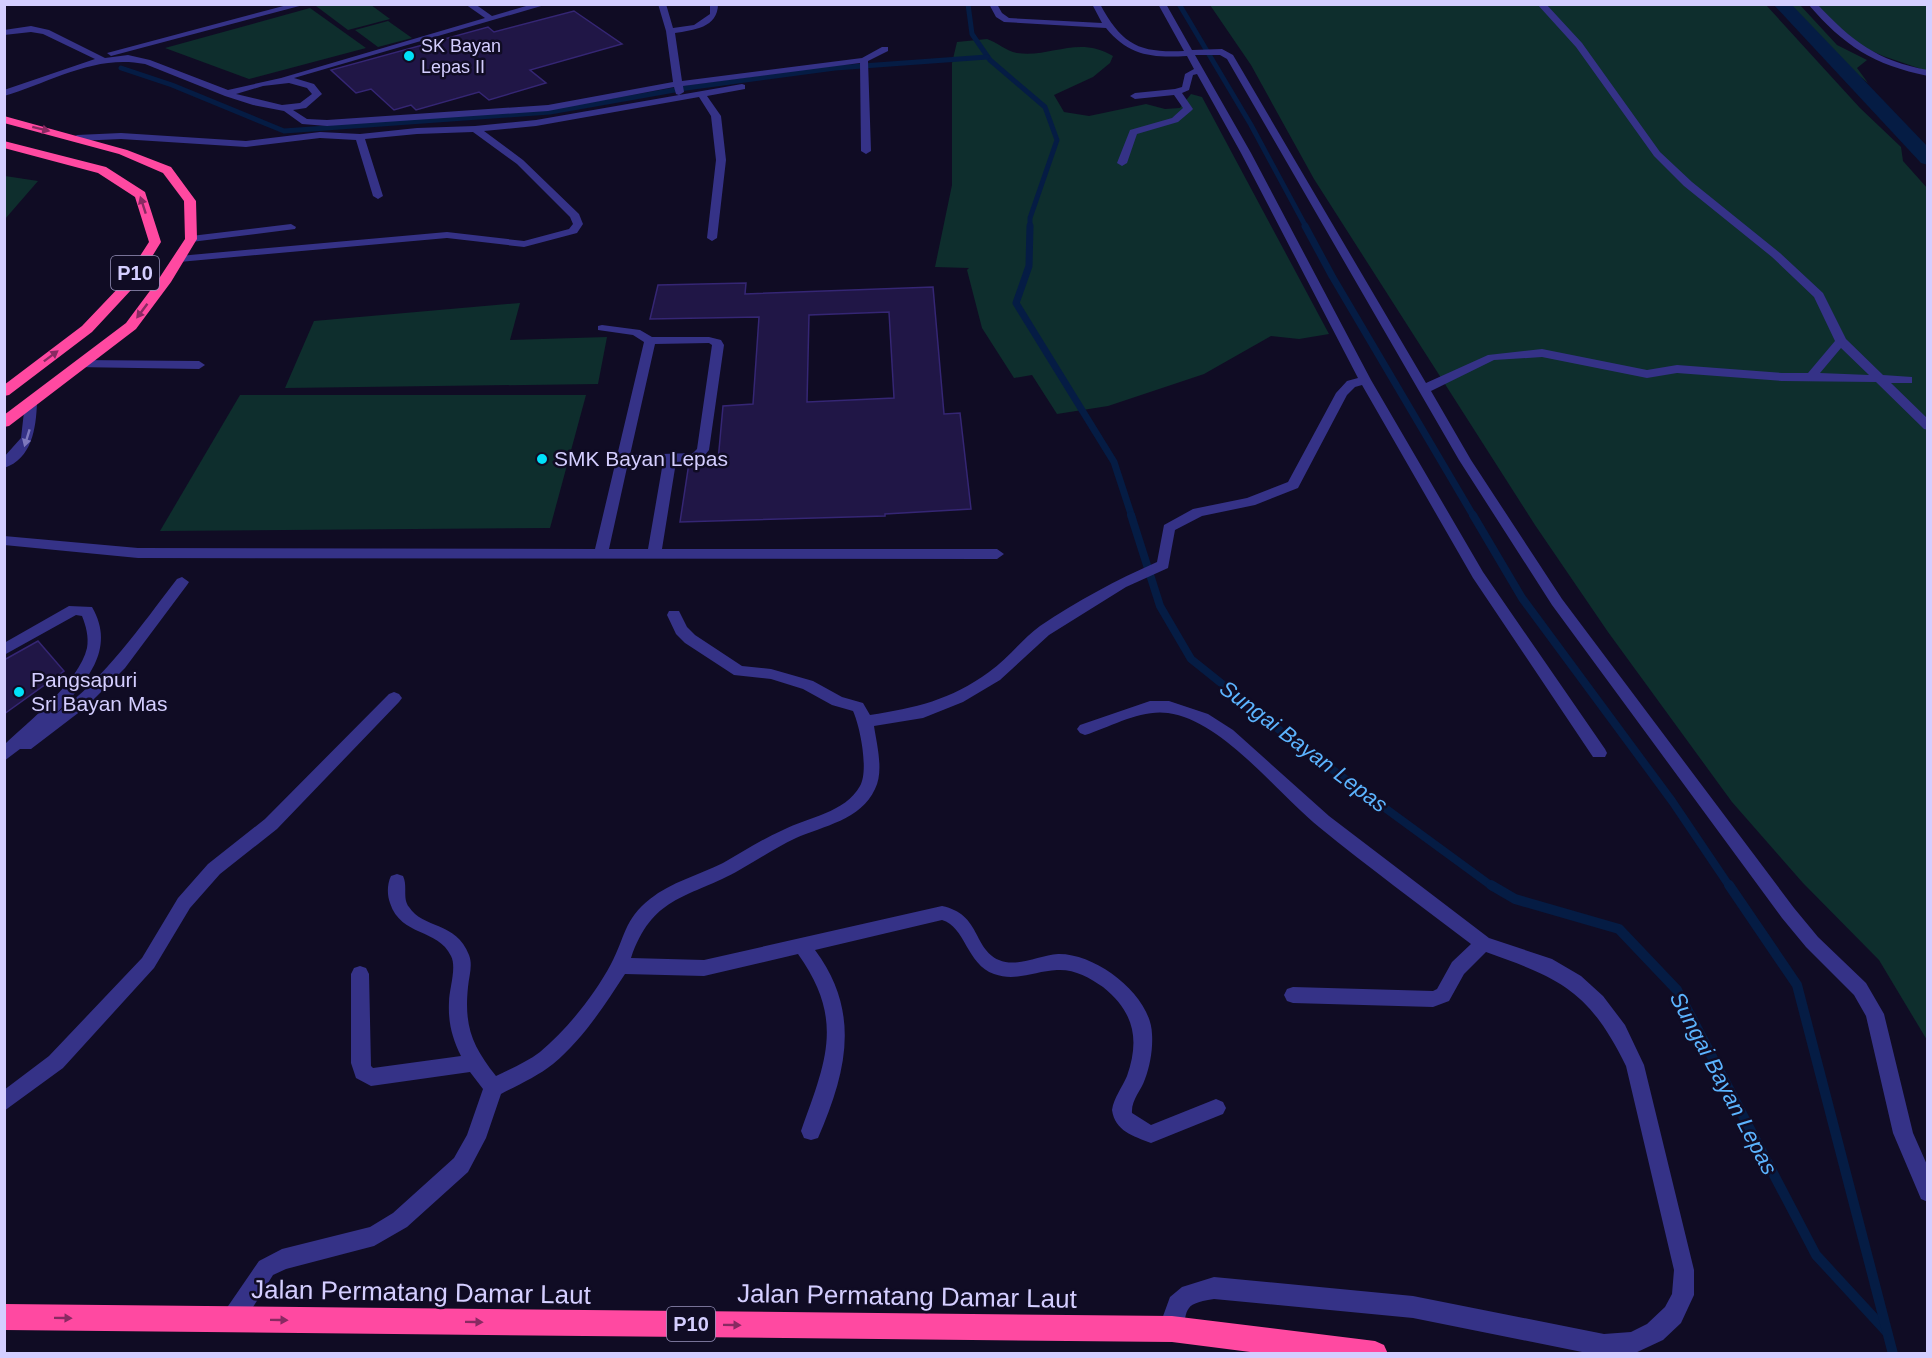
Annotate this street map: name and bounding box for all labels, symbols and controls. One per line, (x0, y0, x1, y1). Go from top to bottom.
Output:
place label: SK Bayan Lepas II (421, 36, 501, 77)
marker: SK Bayan Lepas II (402, 49, 416, 63)
one-way arrow (31, 124, 50, 134)
one-way arrow (138, 196, 148, 214)
road number: P10 (111, 256, 159, 290)
one-way arrow (136, 302, 148, 318)
one-way arrow (43, 350, 59, 362)
one-way arrow (22, 429, 31, 447)
place label: SMK Bayan Lepas (554, 447, 728, 470)
marker: SMK Bayan Lepas (535, 452, 549, 466)
place label: Pangsapuri Sri Bayan Mas (31, 668, 168, 715)
water label: Sungai Bayan Lepas (1215, 675, 1392, 817)
marker: Pangsapuri Sri Bayan Mas (12, 685, 26, 699)
water label: Sungai Bayan Lepas (1665, 988, 1782, 1179)
street label: Jalan Permatang Damar Laut (251, 1274, 592, 1310)
street label: Jalan Permatang Damar Laut (737, 1278, 1078, 1314)
road number: P10 (667, 1307, 715, 1341)
one-way arrow (53, 1313, 72, 1323)
one-way arrow (269, 1315, 288, 1325)
one-way arrow (464, 1317, 483, 1327)
one-way arrow (722, 1320, 741, 1330)

